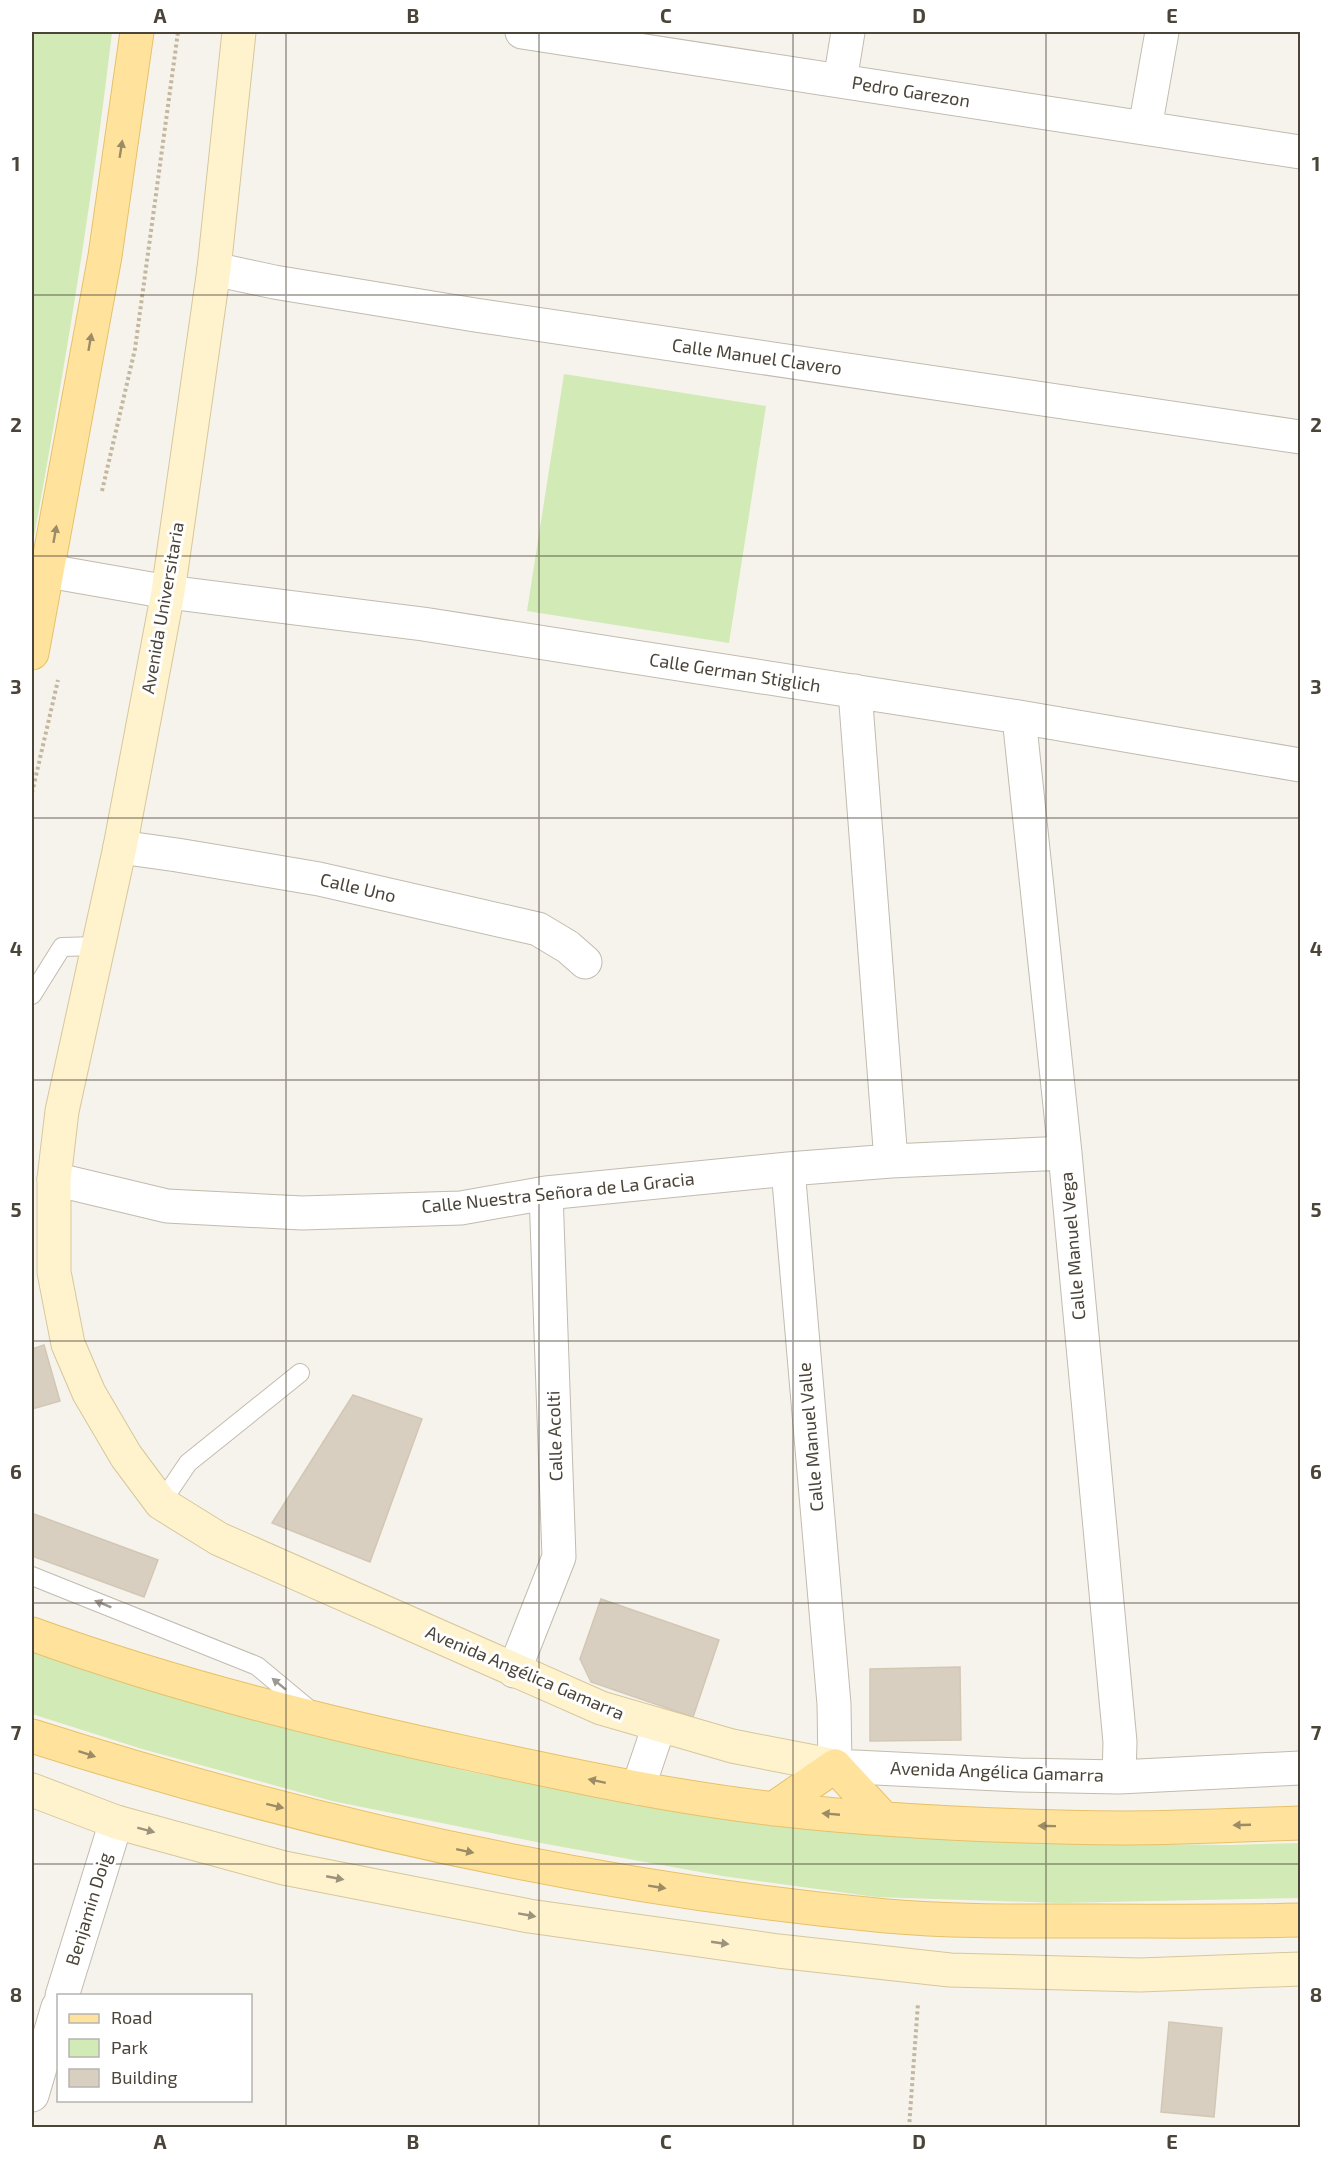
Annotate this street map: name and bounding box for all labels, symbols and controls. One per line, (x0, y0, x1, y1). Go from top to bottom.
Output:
text: A (153, 3, 167, 27)
text: B (407, 3, 419, 27)
text: C (660, 3, 672, 27)
text: D (912, 3, 926, 27)
text: E (1166, 3, 1178, 27)
street label: Pedro Garezon (850, 71, 972, 111)
one-way arrow (117, 140, 126, 159)
text: 1 (12, 151, 20, 175)
text: 1 (1312, 151, 1320, 175)
one-way arrow (85, 332, 94, 351)
street label: Calle Manuel Clavero (671, 333, 843, 379)
text: 2 (10, 412, 22, 436)
text: 2 (1310, 412, 1322, 436)
street label: Avenida Universitaria (136, 520, 188, 696)
one-way arrow (51, 524, 60, 543)
street label: Calle German Stiglich (648, 648, 822, 696)
text: 3 (10, 674, 22, 698)
text: 3 (1310, 674, 1322, 698)
street label: Calle Uno (318, 868, 398, 906)
text: 4 (10, 936, 23, 960)
text: 4 (1310, 936, 1323, 960)
street label: Calle Nuestra Señora de La Gracia (420, 1167, 696, 1217)
street label: Calle Manuel Vega (1055, 1171, 1089, 1321)
text: 5 (10, 1197, 22, 1221)
text: 5 (1310, 1197, 1322, 1221)
street label: Calle Manuel Valle (793, 1362, 827, 1513)
street label: Calle Acolti (541, 1390, 567, 1482)
text: 6 (10, 1459, 22, 1483)
text: 6 (1310, 1459, 1322, 1483)
one-way arrow (93, 1599, 111, 1609)
street label: Avenida Angélica Gamarra (423, 1620, 628, 1724)
one-way arrow (271, 1678, 287, 1691)
text: 7 (11, 1720, 22, 1744)
text: 7 (1311, 1720, 1322, 1744)
one-way arrow (78, 1749, 96, 1759)
street label: Avenida Angélica Gamarra (890, 1756, 1104, 1786)
one-way arrow (587, 1776, 606, 1785)
one-way arrow (266, 1801, 284, 1811)
one-way arrow (822, 1809, 841, 1819)
one-way arrow (1233, 1820, 1252, 1829)
one-way arrow (1038, 1821, 1057, 1830)
one-way arrow (137, 1826, 155, 1835)
one-way arrow (456, 1846, 474, 1856)
street label: Benjamin Doig (60, 1850, 116, 1968)
one-way arrow (326, 1874, 345, 1883)
one-way arrow (647, 1882, 666, 1891)
one-way arrow (517, 1911, 536, 1920)
one-way arrow (710, 1938, 729, 1947)
text: 8 (10, 1982, 22, 2006)
text: 8 (1310, 1982, 1322, 2006)
legend (57, 1994, 252, 2102)
text: Road (111, 2006, 152, 2028)
text: Park (111, 2036, 148, 2058)
text: Building (111, 2066, 178, 2088)
text: A (153, 2129, 167, 2153)
text: B (407, 2129, 419, 2153)
text: C (660, 2129, 672, 2153)
text: D (912, 2129, 926, 2153)
text: E (1166, 2129, 1178, 2153)

